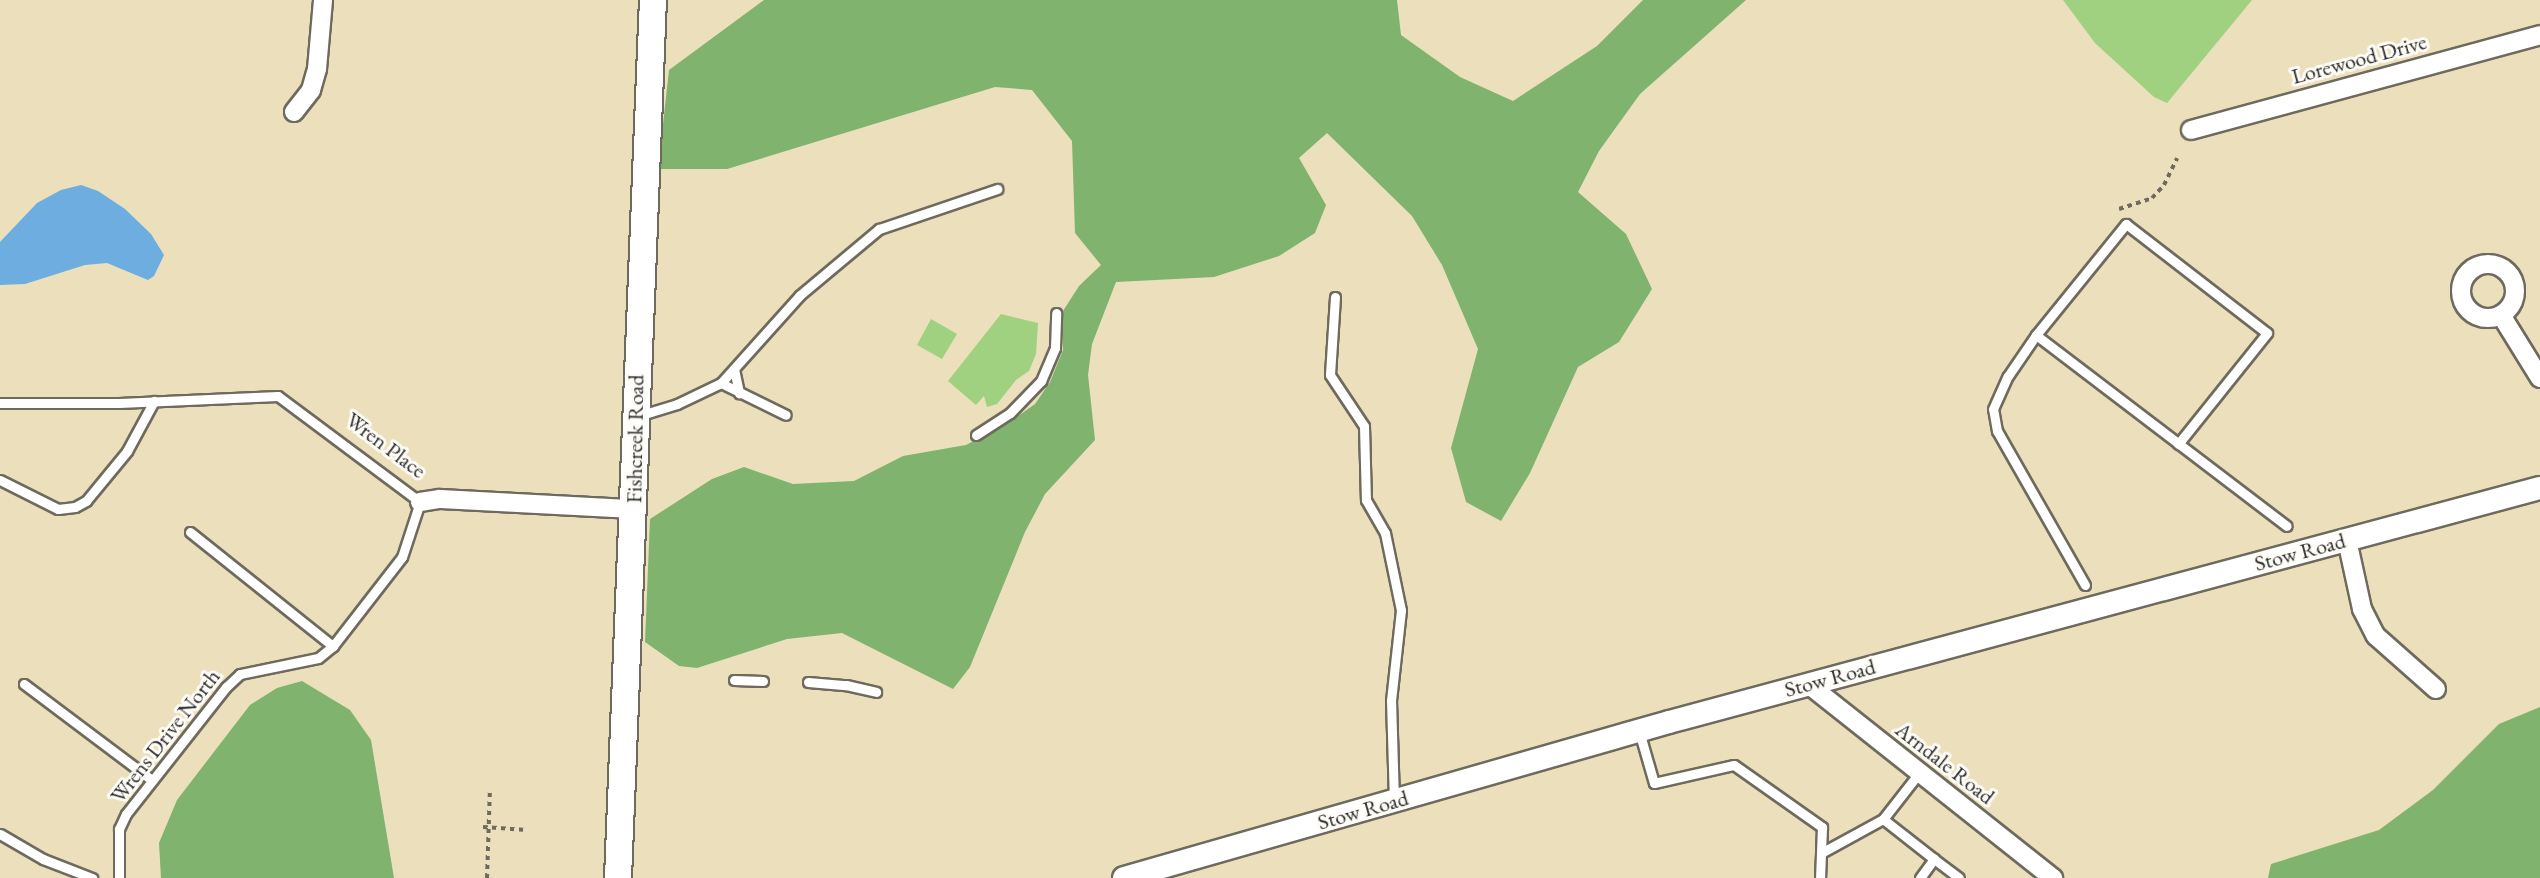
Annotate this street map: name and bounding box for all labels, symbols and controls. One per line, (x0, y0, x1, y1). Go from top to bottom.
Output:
street label: Lorewood Drive (2289, 28, 2429, 90)
street label: Fishcreek Road (621, 374, 649, 504)
street label: Wren Place (341, 406, 431, 484)
street label: Stow Road (2252, 527, 2348, 577)
street label: Stow Road (1782, 653, 1878, 703)
street label: Wrens Drive North (105, 664, 225, 808)
street label: Arndale Road (1890, 716, 2000, 810)
street label: Stow Road (1315, 784, 1411, 836)

